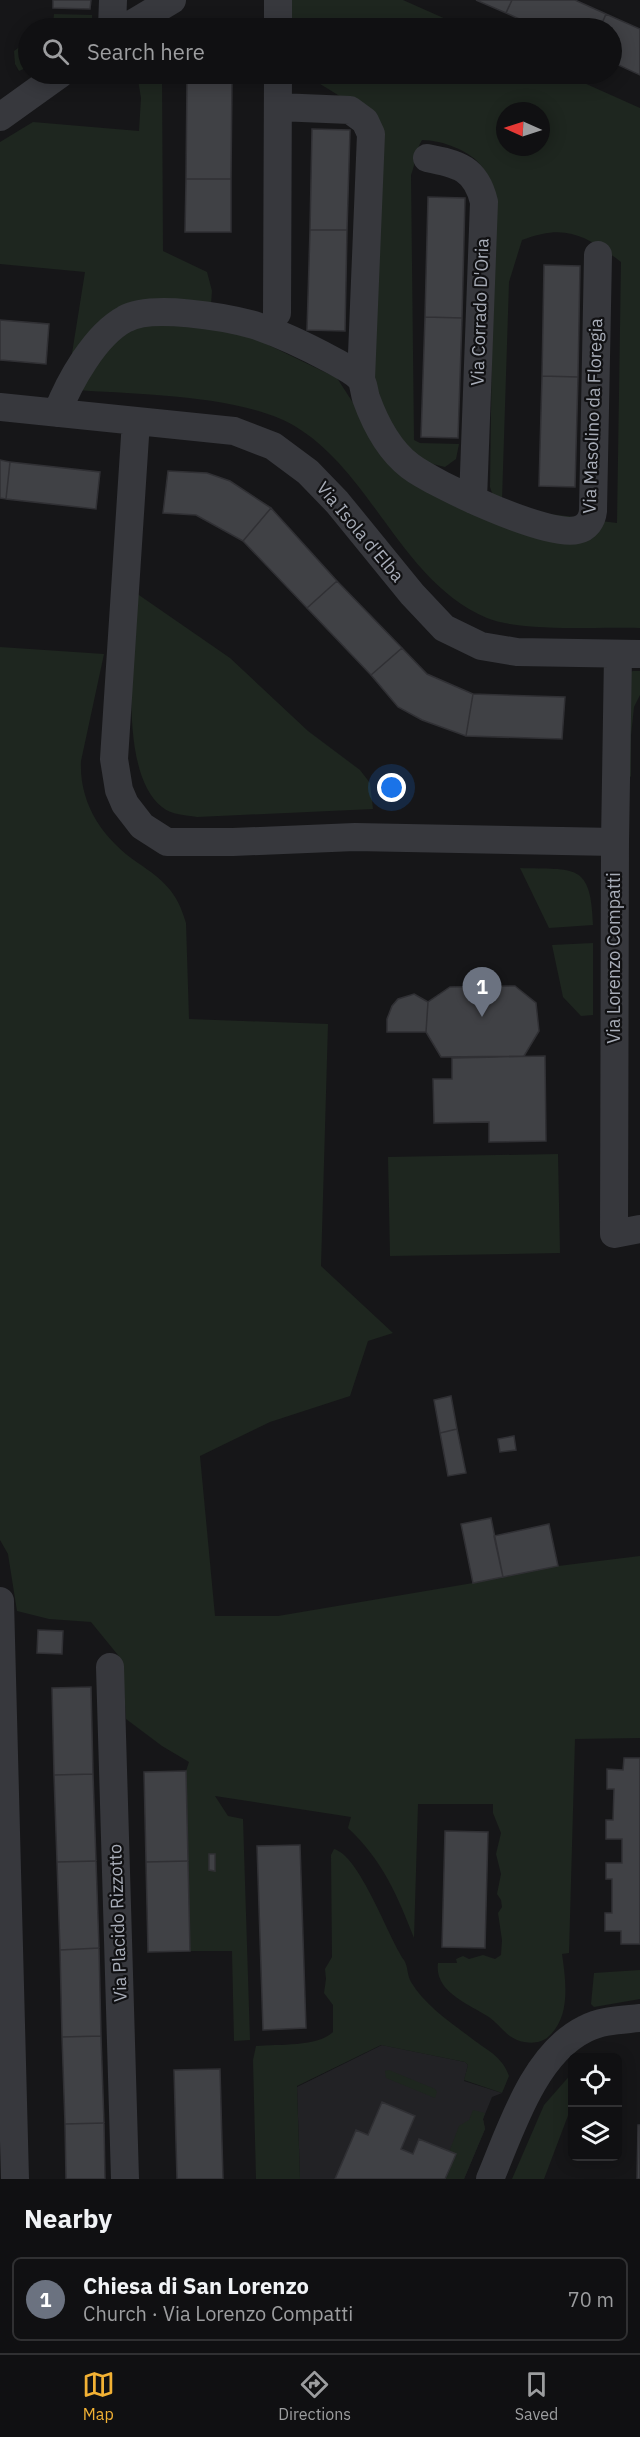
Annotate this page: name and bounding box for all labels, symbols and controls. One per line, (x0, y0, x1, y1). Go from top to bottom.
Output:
search box (18, 18, 622, 84)
icon: search (39, 35, 72, 68)
text: Search here (87, 37, 205, 66)
north arrow (496, 102, 550, 156)
street label: Via Corrado D'Oria (465, 237, 494, 386)
street label: Via Masolino da Floregia (578, 317, 607, 514)
street label: Via Isola d'Elba (312, 477, 409, 587)
your location (377, 773, 406, 802)
street label: Via Lorenzo Compatti (602, 872, 625, 1044)
pin: 1 (462, 968, 502, 1017)
street label: Via Placido Rizzotto (103, 1844, 132, 2002)
map controls (568, 2053, 622, 2161)
button: locate (568, 2053, 622, 2107)
button: layers (568, 2107, 622, 2161)
text: Nearby (24, 2201, 112, 2235)
text: Chiesa di San Lorenzo (83, 2271, 309, 2300)
text: 1 (40, 2286, 52, 2313)
text: 70 m (568, 2286, 614, 2313)
text: Church · Via Lorenzo Compatti (83, 2300, 353, 2327)
tab: Map (82, 2368, 115, 2424)
tab: Directions (278, 2368, 351, 2424)
tab: Saved (515, 2368, 558, 2424)

